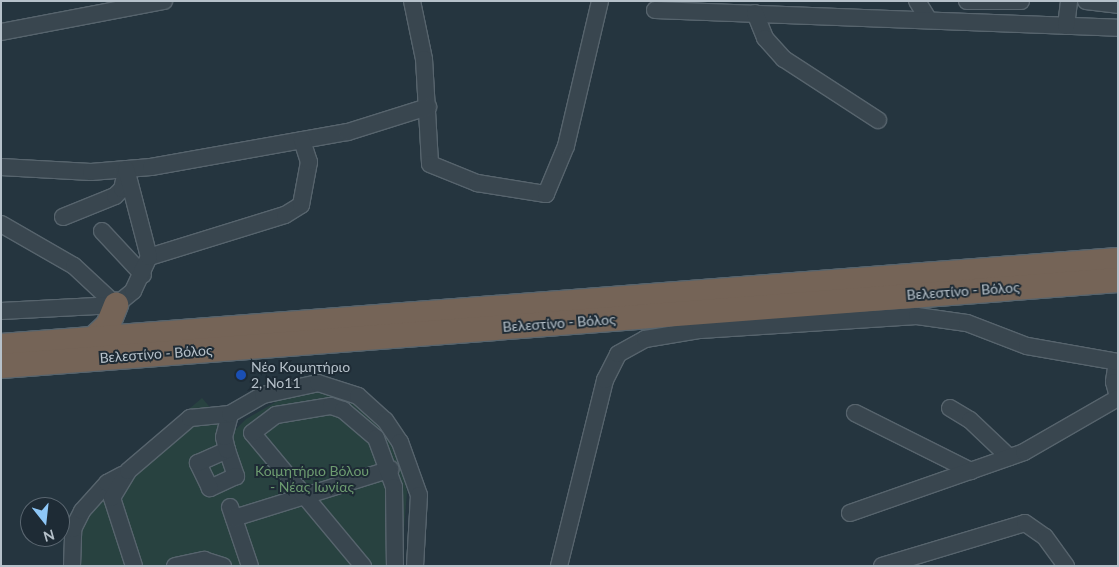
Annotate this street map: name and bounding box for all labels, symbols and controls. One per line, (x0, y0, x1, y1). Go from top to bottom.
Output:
street label: Βελεστίνο - Βόλος (906, 279, 1020, 303)
street label: Βελεστίνο - Βόλος (502, 311, 616, 335)
street label: Βελεστίνο - Βόλος (99, 342, 213, 366)
place label: Νέο Κοιμητήριο 2, Νο11 (251, 359, 350, 392)
marker: Νέο Κοιμητήριο 2, Νο11 (235, 369, 247, 381)
park label: Κοιμητήριο Βόλου - Νέας Ιωνίας (255, 463, 369, 496)
north arrow (20, 497, 70, 547)
text: N (41, 526, 57, 546)

